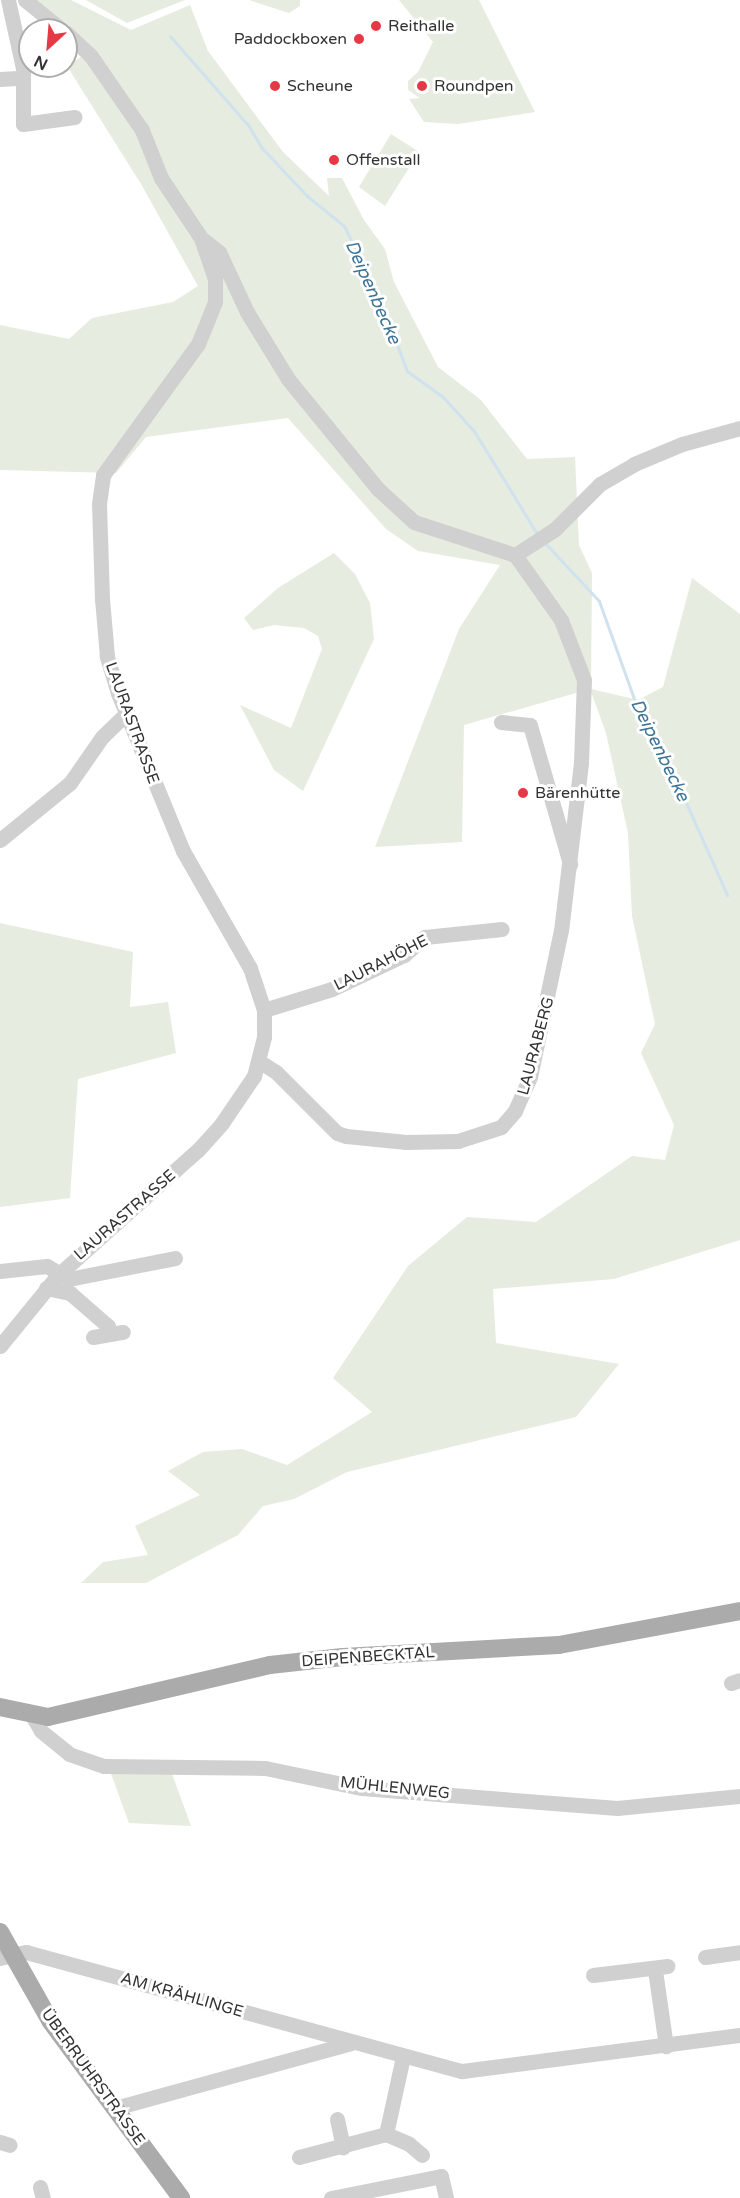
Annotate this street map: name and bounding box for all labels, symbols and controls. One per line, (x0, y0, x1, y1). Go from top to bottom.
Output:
place label: Reithalle (388, 16, 454, 36)
north arrow (18, 18, 78, 78)
marker: Reithalle (369, 19, 383, 33)
place label: Paddockboxen (234, 29, 347, 49)
marker: Paddockboxen (352, 32, 366, 46)
text: N (31, 51, 51, 74)
place label: Scheune (287, 76, 353, 96)
place label: Roundpen (434, 76, 514, 96)
marker: Scheune (268, 79, 282, 93)
marker: Roundpen (415, 79, 429, 93)
place label: Offenstall (346, 150, 420, 170)
marker: Offenstall (327, 153, 341, 167)
water label: Deipenbecke (340, 237, 406, 347)
street label: LAURASTRASSE (101, 659, 163, 787)
water label: Deipenbecke (626, 695, 694, 805)
place label: Bärenhütte (535, 783, 620, 803)
marker: Bärenhütte (516, 786, 530, 800)
street label: LAURAHÖHE (331, 931, 431, 995)
street label: LAURABERG (514, 995, 558, 1097)
street label: LAURASTRASSE (70, 1166, 180, 1264)
street label: DEIPENBECKTAL (301, 1643, 435, 1671)
street label: MÜHLENWEG (339, 1773, 451, 1803)
street label: AM KRÄHLINGE (118, 1968, 246, 2022)
street label: ÜBERRUHRSTRASSE (37, 2005, 149, 2149)

